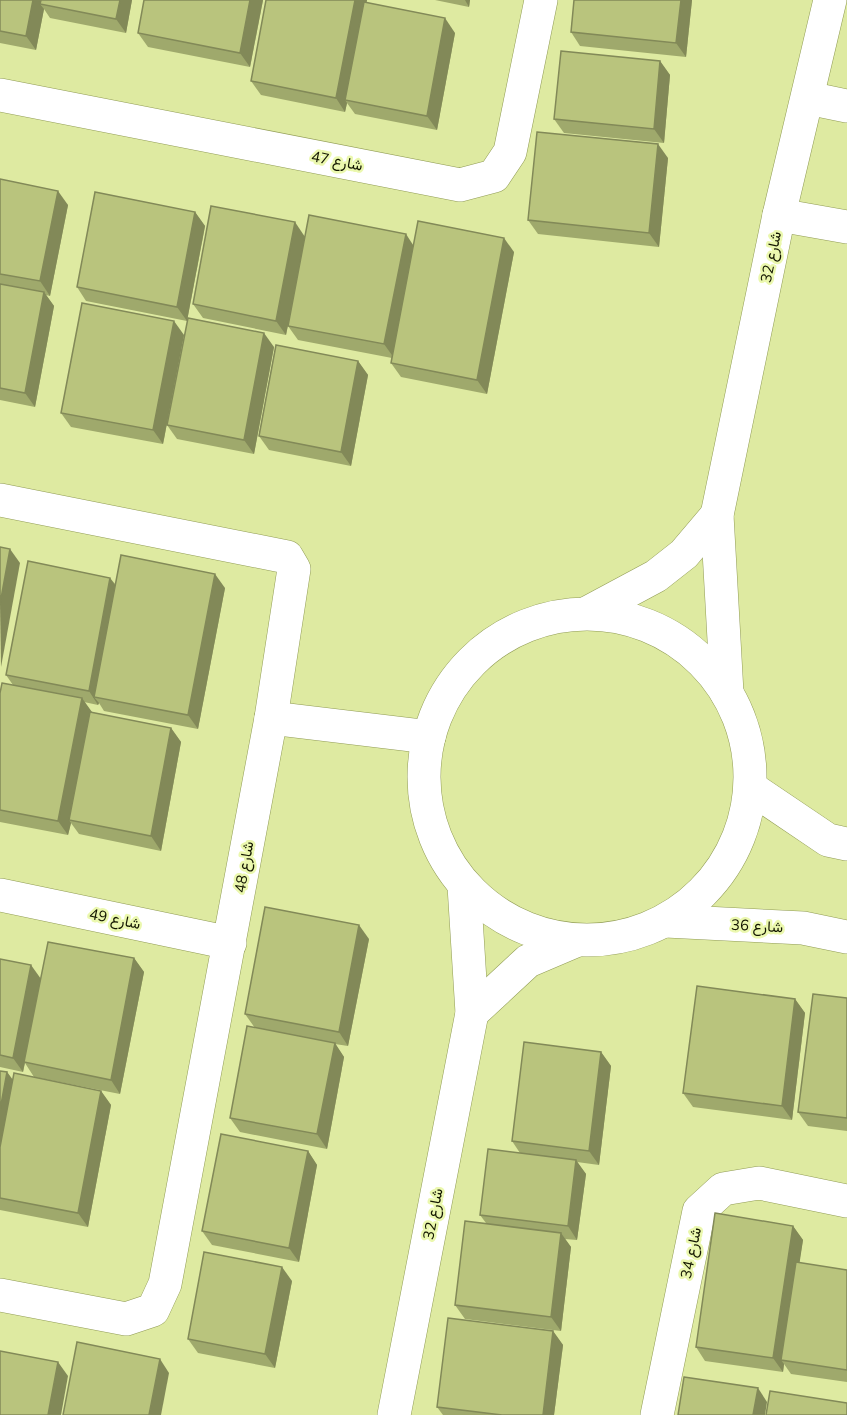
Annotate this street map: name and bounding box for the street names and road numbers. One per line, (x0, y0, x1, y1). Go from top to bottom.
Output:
street label: شارع 47 (309, 146, 365, 177)
street label: شارع 32 (756, 229, 787, 285)
street label: شارع 48 (230, 839, 259, 895)
street label: شارع 49 (87, 904, 143, 935)
street label: شارع 36 (730, 915, 784, 938)
street label: شارع 32 (418, 1186, 449, 1242)
street label: شارع 34 (676, 1225, 707, 1281)

